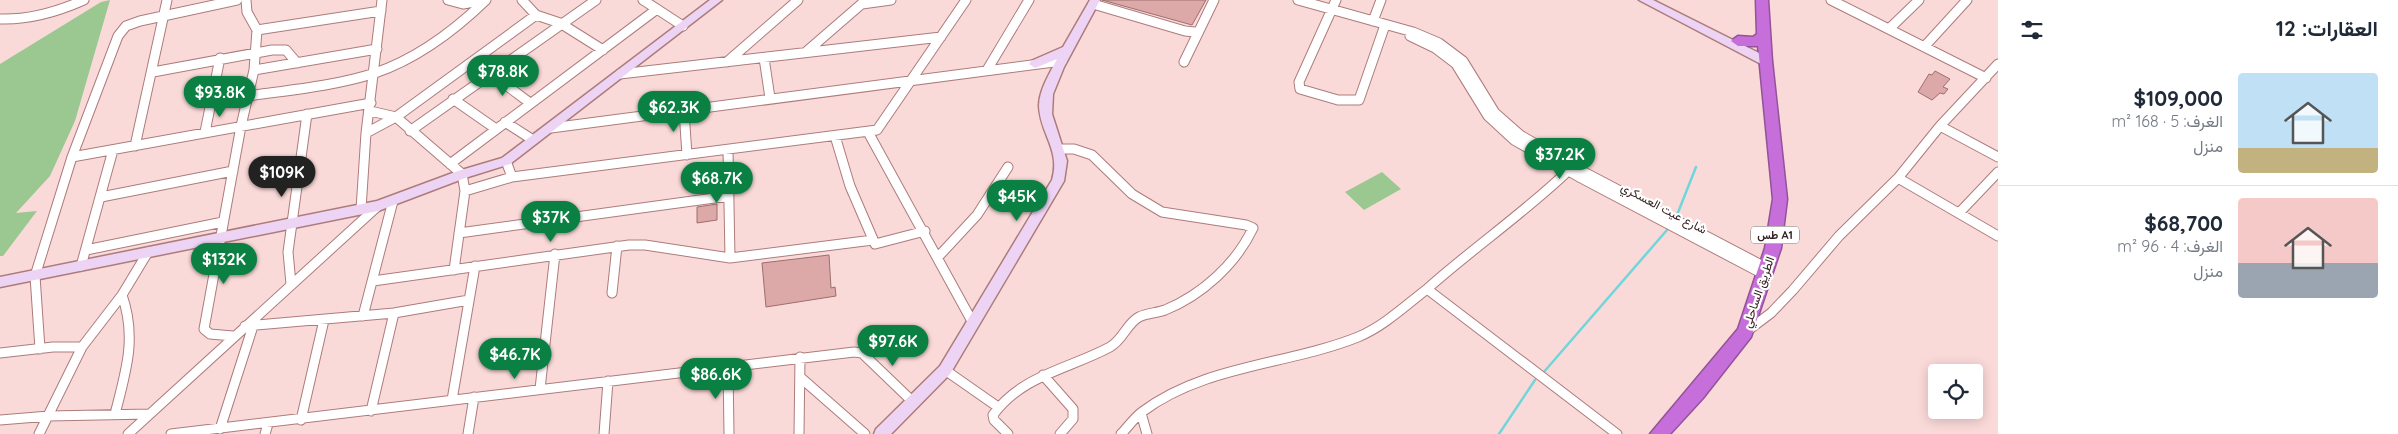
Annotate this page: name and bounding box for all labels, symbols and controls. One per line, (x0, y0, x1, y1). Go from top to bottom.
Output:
text: العقارات: 12 (2276, 15, 2378, 41)
icon: filters (2018, 16, 2046, 44)
pin: $78.8K (462, 54, 544, 97)
text: $78.8K (478, 61, 528, 81)
pin: $93.8K (179, 76, 261, 118)
text: $93.8K (195, 82, 245, 102)
text: $109,000 (2133, 85, 2223, 111)
pin: $62.3K (633, 90, 715, 133)
icon: home (2278, 93, 2338, 153)
text: $62.3K (649, 97, 699, 117)
text: الغرف: 5 · 168 m² (2111, 111, 2223, 131)
text: منزل (2193, 136, 2223, 156)
pin: $37.2K (1519, 138, 1601, 180)
text: $37.2K (1535, 144, 1585, 164)
pin: $109K (247, 156, 317, 198)
text: $109K (259, 162, 305, 182)
pin: $68.7K (676, 162, 758, 204)
text: $68.7K (692, 168, 742, 188)
street label: شارع عيت العسكري (1617, 179, 1709, 240)
pin: $45K (987, 180, 1047, 222)
text: $45K (998, 186, 1036, 206)
pin: $37K (521, 200, 581, 243)
text: $37K (532, 207, 570, 227)
text: $68,700 (2144, 210, 2223, 236)
icon: home (2278, 218, 2338, 278)
road number: طس A1 (1751, 226, 1799, 244)
text: الغرف: 4 · 96 m² (2117, 236, 2223, 256)
pin: $132K (189, 242, 259, 285)
text: $132K (202, 249, 246, 269)
street label: الطريق الساحلي (1739, 254, 1780, 331)
text: منزل (2193, 261, 2223, 281)
pin: $97.6K (852, 324, 934, 367)
text: $97.6K (868, 331, 918, 351)
pin: $46.7K (474, 338, 556, 380)
text: $46.7K (489, 344, 541, 364)
pin: $86.6K (675, 358, 757, 400)
text: $86.6K (691, 364, 741, 384)
map controls (1928, 364, 1983, 419)
button: locate (1928, 364, 1983, 419)

